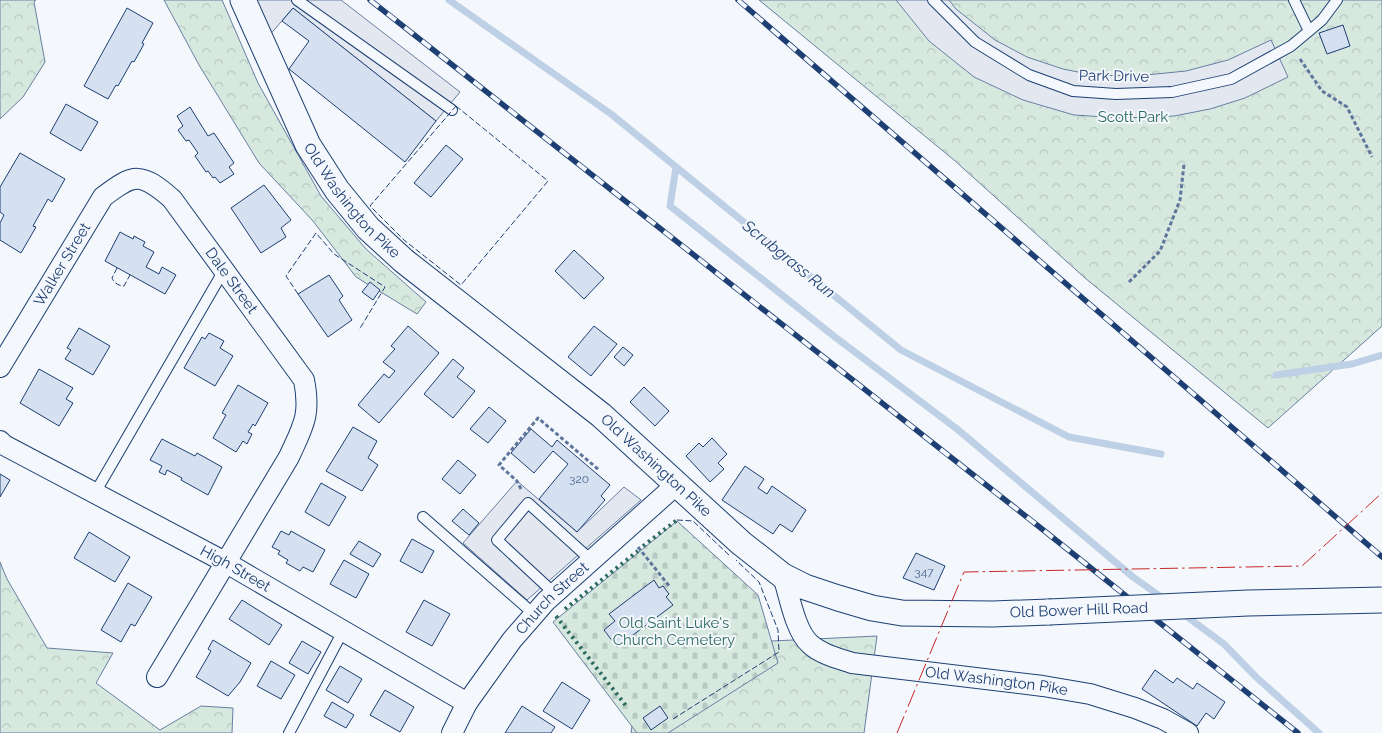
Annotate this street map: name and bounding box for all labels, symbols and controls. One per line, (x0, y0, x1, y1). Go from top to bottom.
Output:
street label: Park Drive (1079, 66, 1149, 86)
park label: Scott Park (1098, 108, 1168, 126)
street label: Old Washington Pike (300, 139, 404, 262)
water label: Scrubgrass Run (738, 215, 839, 302)
street label: Walker Street (30, 220, 94, 309)
street label: Dale Street (201, 244, 262, 317)
street label: Old Washington Pike (597, 410, 715, 521)
house number: 320 (569, 472, 589, 486)
street label: High Street (197, 542, 274, 596)
street label: Church Street (512, 558, 592, 638)
house number: 347 (914, 565, 934, 579)
street label: Old Bower Hill Road (1009, 599, 1149, 621)
park label: Old Saint Luke's Church Cemetery (613, 614, 735, 649)
street label: Old Washington Pike (924, 663, 1070, 699)

